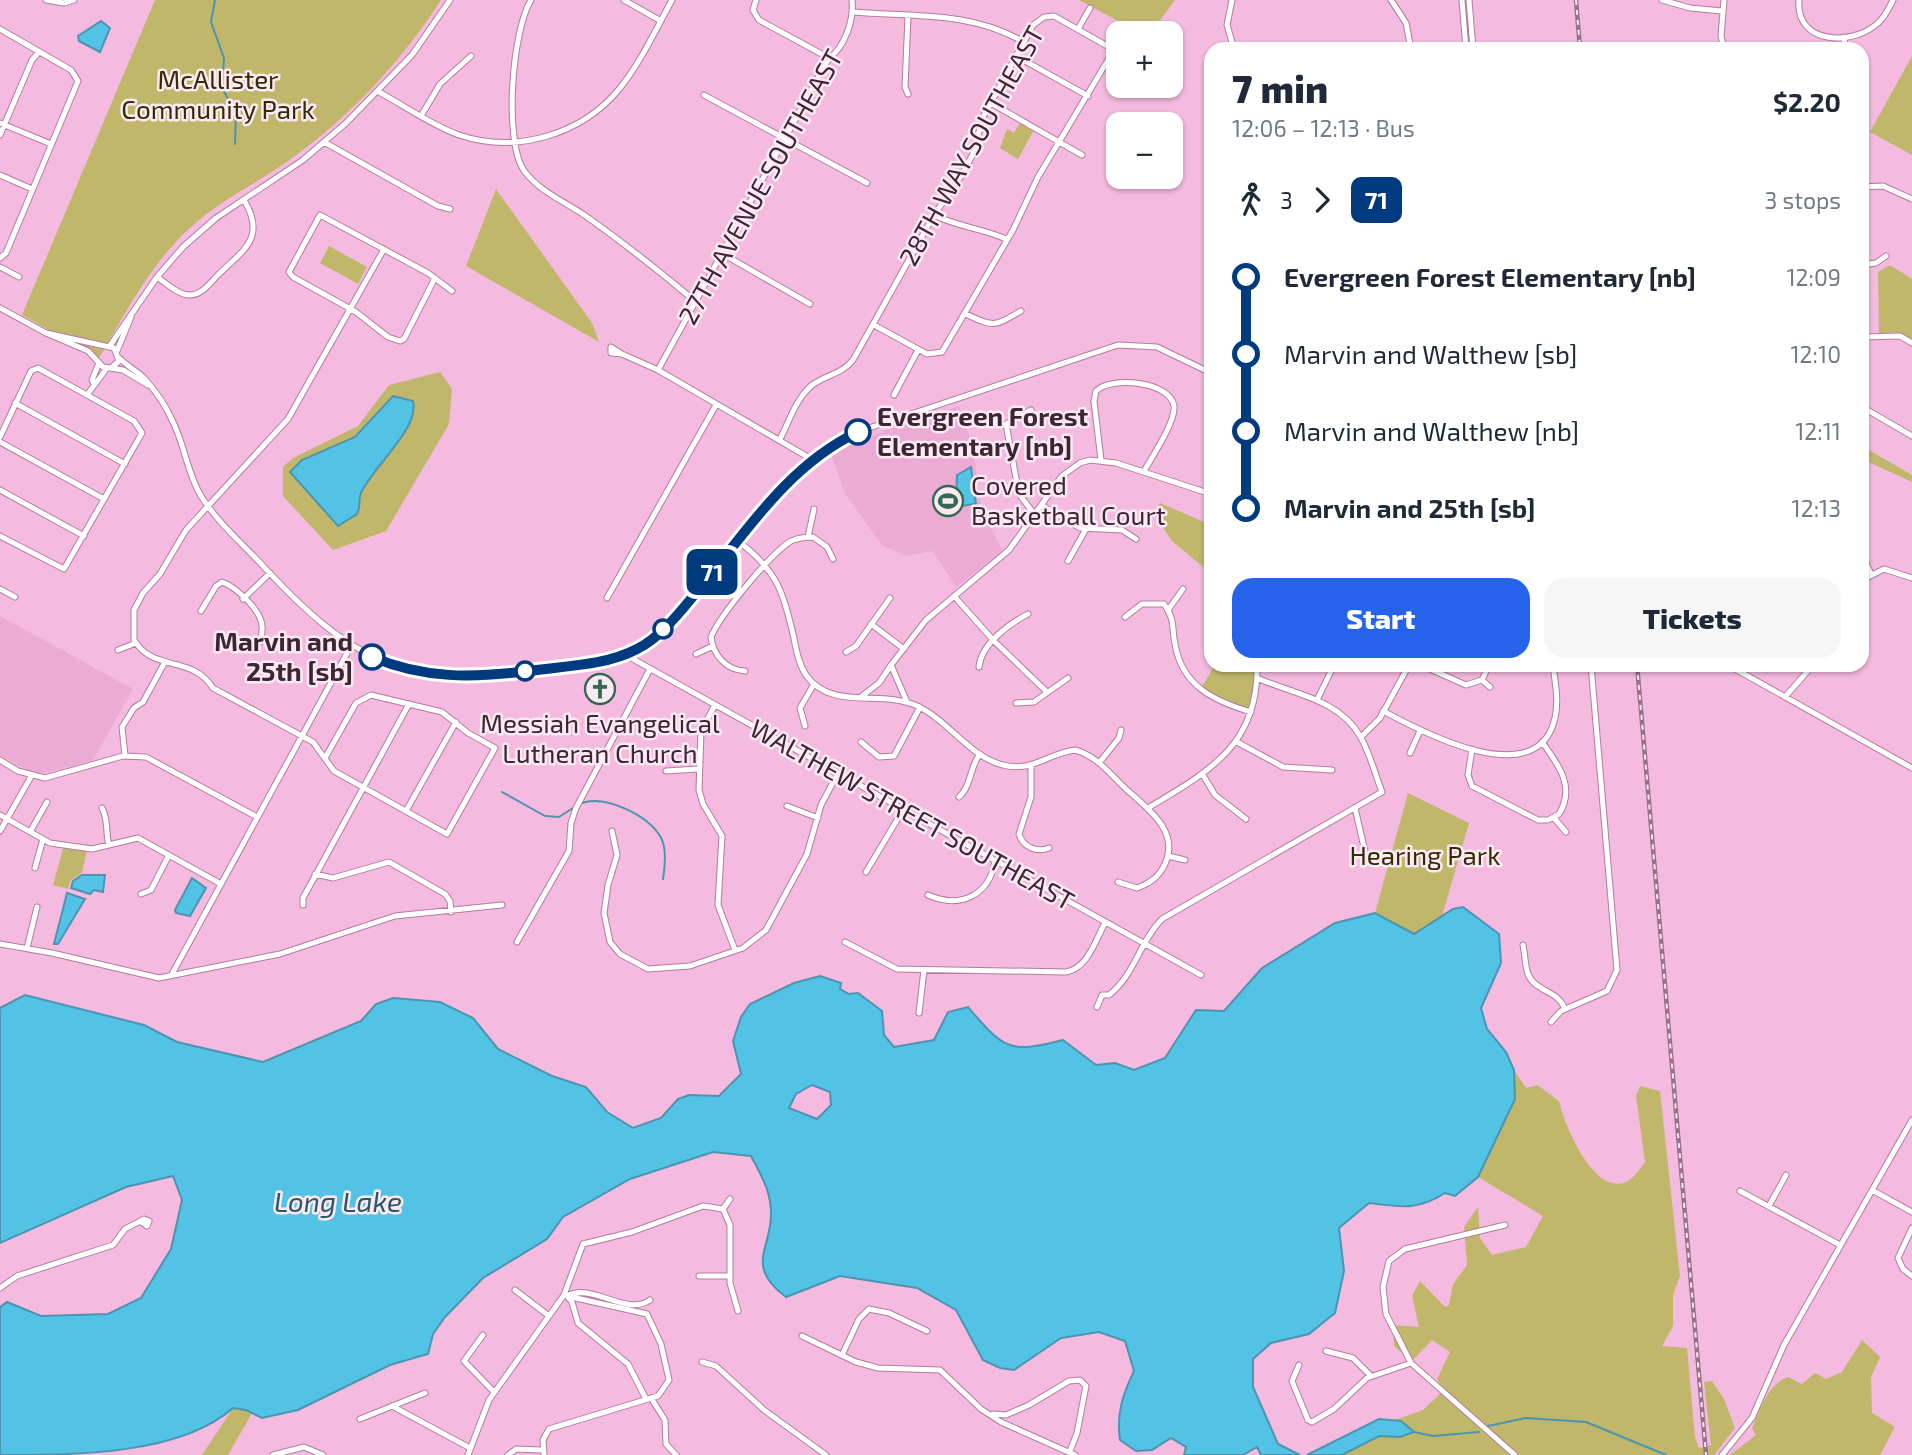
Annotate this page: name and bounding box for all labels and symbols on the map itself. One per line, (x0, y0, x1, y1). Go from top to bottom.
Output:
street label: 28TH WAY SOUTHEAST (892, 20, 1050, 271)
street label: 27TH AVENUE SOUTHEAST (671, 43, 848, 329)
park label: McAllister Community Park (121, 63, 315, 124)
place label: Evergreen Forest Elementary [nb] (877, 400, 1089, 462)
marker: Evergreen Forest Elementary [nb] (845, 419, 871, 445)
place label: Covered Basketball Court (971, 469, 1166, 530)
sports icon: Covered Basketball Court (931, 484, 965, 518)
line badge: 71 (680, 549, 744, 595)
unlabelled marker (653, 619, 673, 639)
place label: Marvin and 25th [sb] (214, 625, 353, 686)
marker: Marvin and 25th [sb] (359, 644, 385, 670)
unlabelled marker (515, 661, 535, 681)
church icon: Messiah Evangelical Lutheran Church (583, 672, 617, 706)
place label: Messiah Evangelical Lutheran Church (480, 707, 720, 768)
street label: WALTHEW STREET SOUTHEAST (745, 712, 1080, 916)
park label: Hearing Park (1349, 839, 1501, 870)
water label: Long Lake (274, 1184, 402, 1218)

